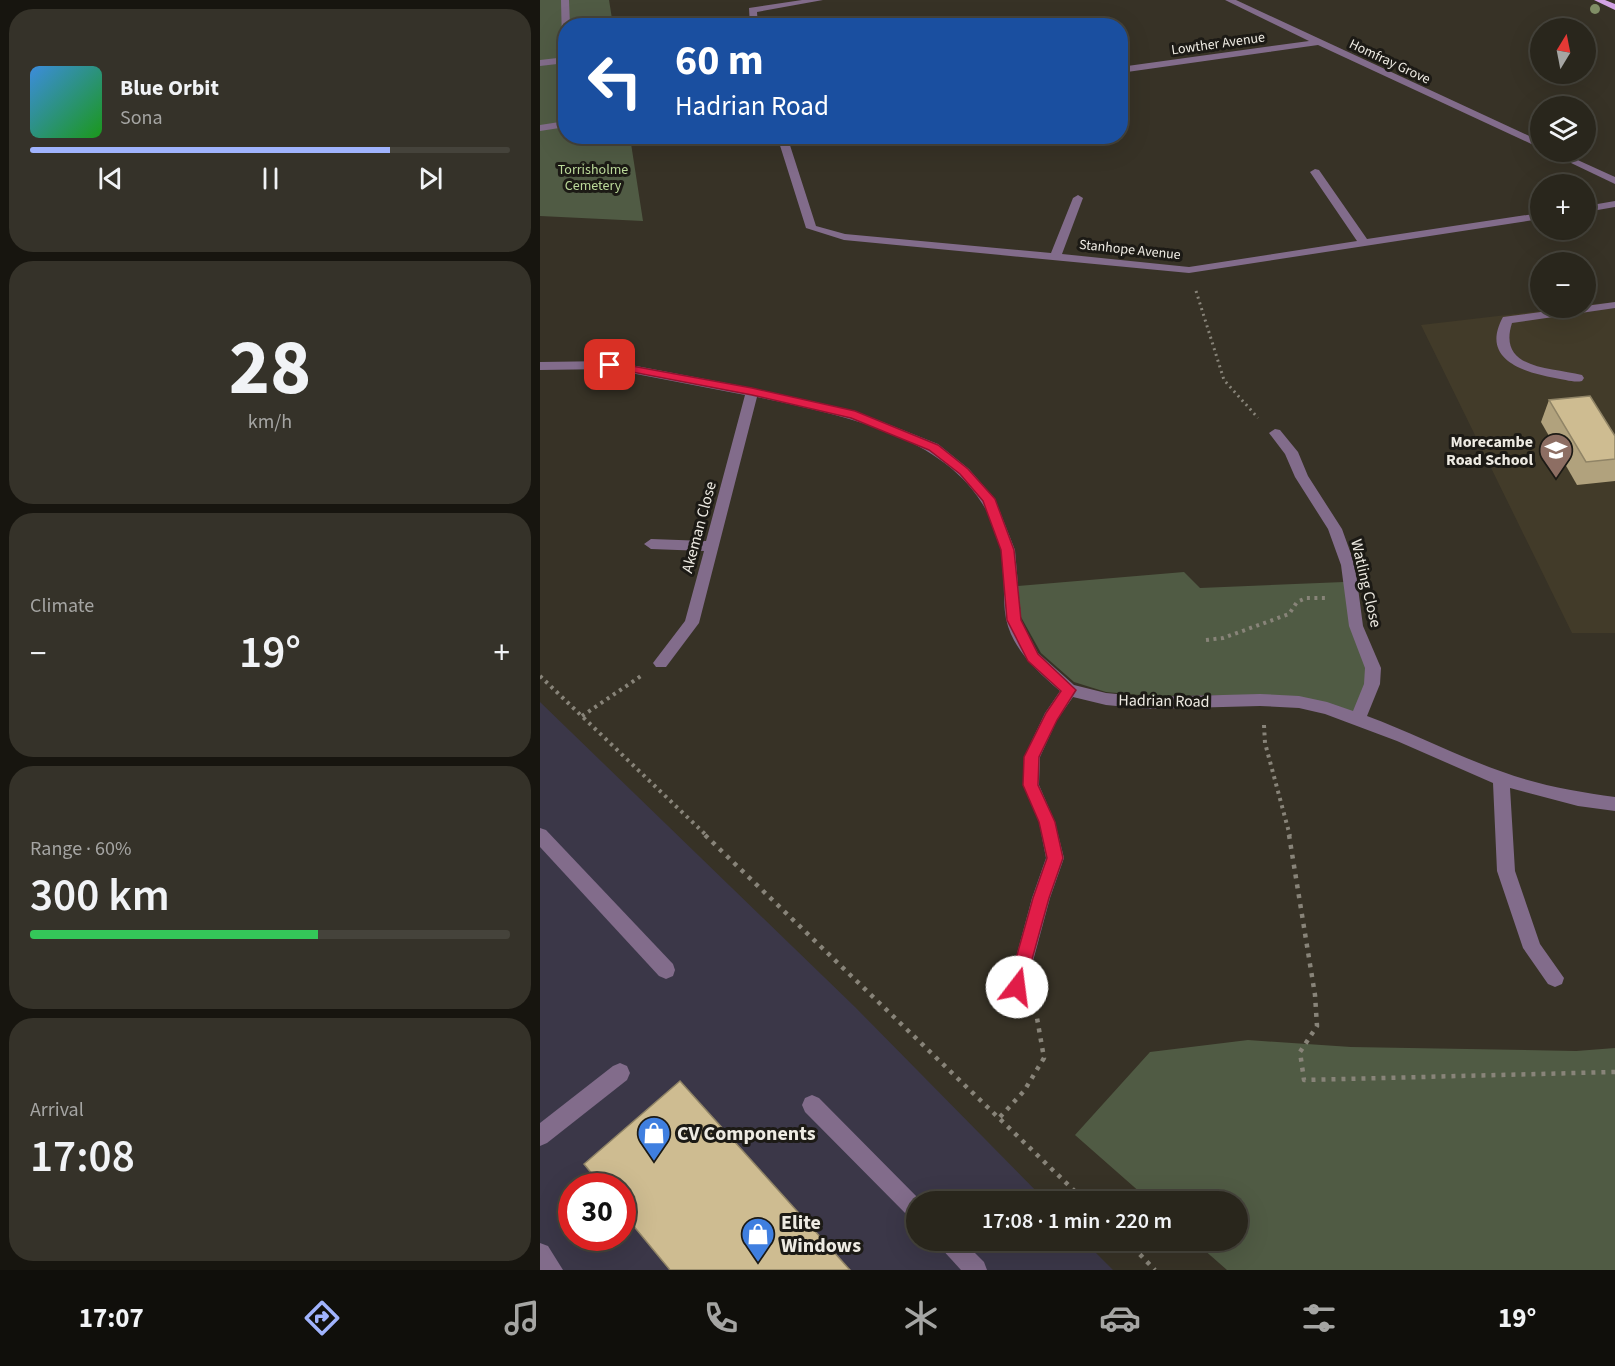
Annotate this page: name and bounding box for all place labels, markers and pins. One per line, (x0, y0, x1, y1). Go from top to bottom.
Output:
pin (584, 339, 635, 390)
place label: Morecambe Road School (1446, 431, 1533, 471)
school or university icon: Morecambe Road School (1538, 432, 1574, 479)
shop icon: CV Components (636, 1115, 672, 1162)
place label: CV Components (677, 1120, 816, 1148)
place label: Elite Windows (781, 1209, 861, 1260)
shop icon: Elite Windows (740, 1216, 776, 1263)

